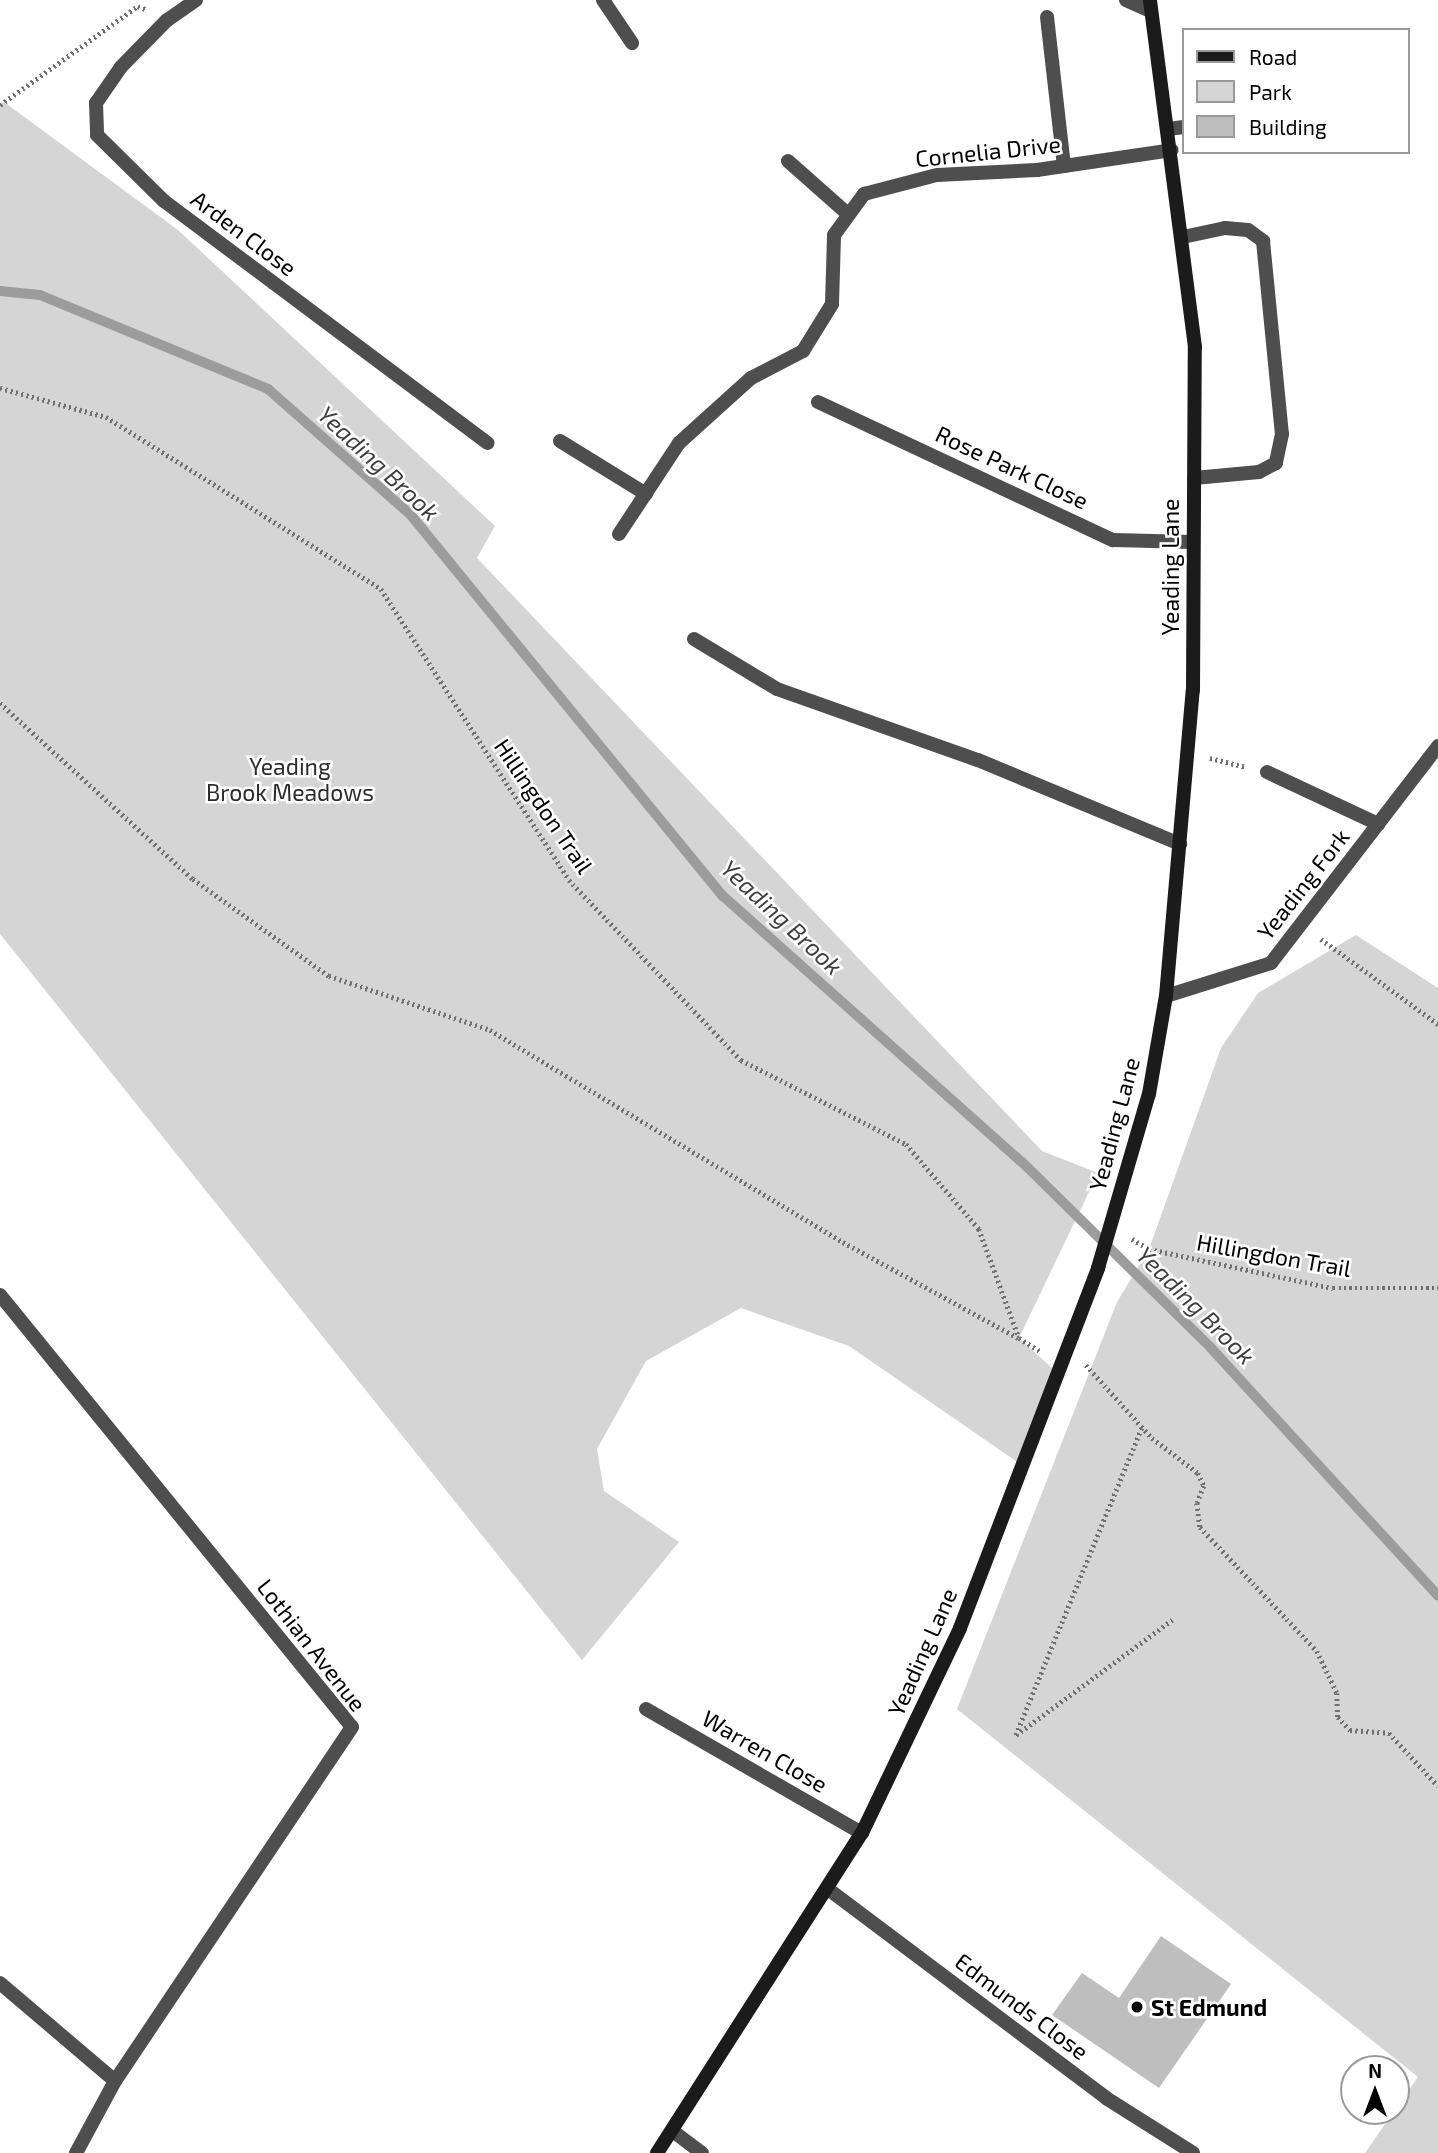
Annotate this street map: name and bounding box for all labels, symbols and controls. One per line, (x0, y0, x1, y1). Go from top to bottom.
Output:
legend (1182, 28, 1410, 154)
text: Road (1249, 44, 1297, 69)
text: Park (1249, 79, 1292, 104)
text: Building (1249, 114, 1327, 139)
street label: Cornelia Drive (914, 130, 1062, 172)
street label: Arden Close (186, 185, 302, 281)
water label: Yeading Brook (312, 400, 446, 526)
street label: Rose Park Close (931, 420, 1093, 514)
street label: Yeading Lane (1156, 499, 1184, 635)
street label: Hillingdon Trail (489, 733, 599, 879)
park label: Yeading Brook Meadows (206, 752, 374, 806)
street label: Yeading Fork (1251, 823, 1355, 945)
water label: Yeading Brook (715, 854, 849, 980)
street label: Yeading Lane (1083, 1054, 1145, 1194)
street label: Hillingdon Trail (1194, 1228, 1354, 1282)
water label: Yeading Brook (1131, 1240, 1261, 1370)
street label: Lothian Avenue (252, 1573, 372, 1717)
street label: Yeading Lane (882, 1584, 962, 1720)
street label: Warren Close (697, 1704, 833, 1798)
street label: Edmunds Close (950, 1947, 1094, 2065)
place label: St Edmund (1151, 1993, 1267, 2021)
marker: St Edmund (1129, 1999, 1145, 2015)
north arrow (1340, 2055, 1410, 2125)
text: N (1368, 2059, 1382, 2082)

